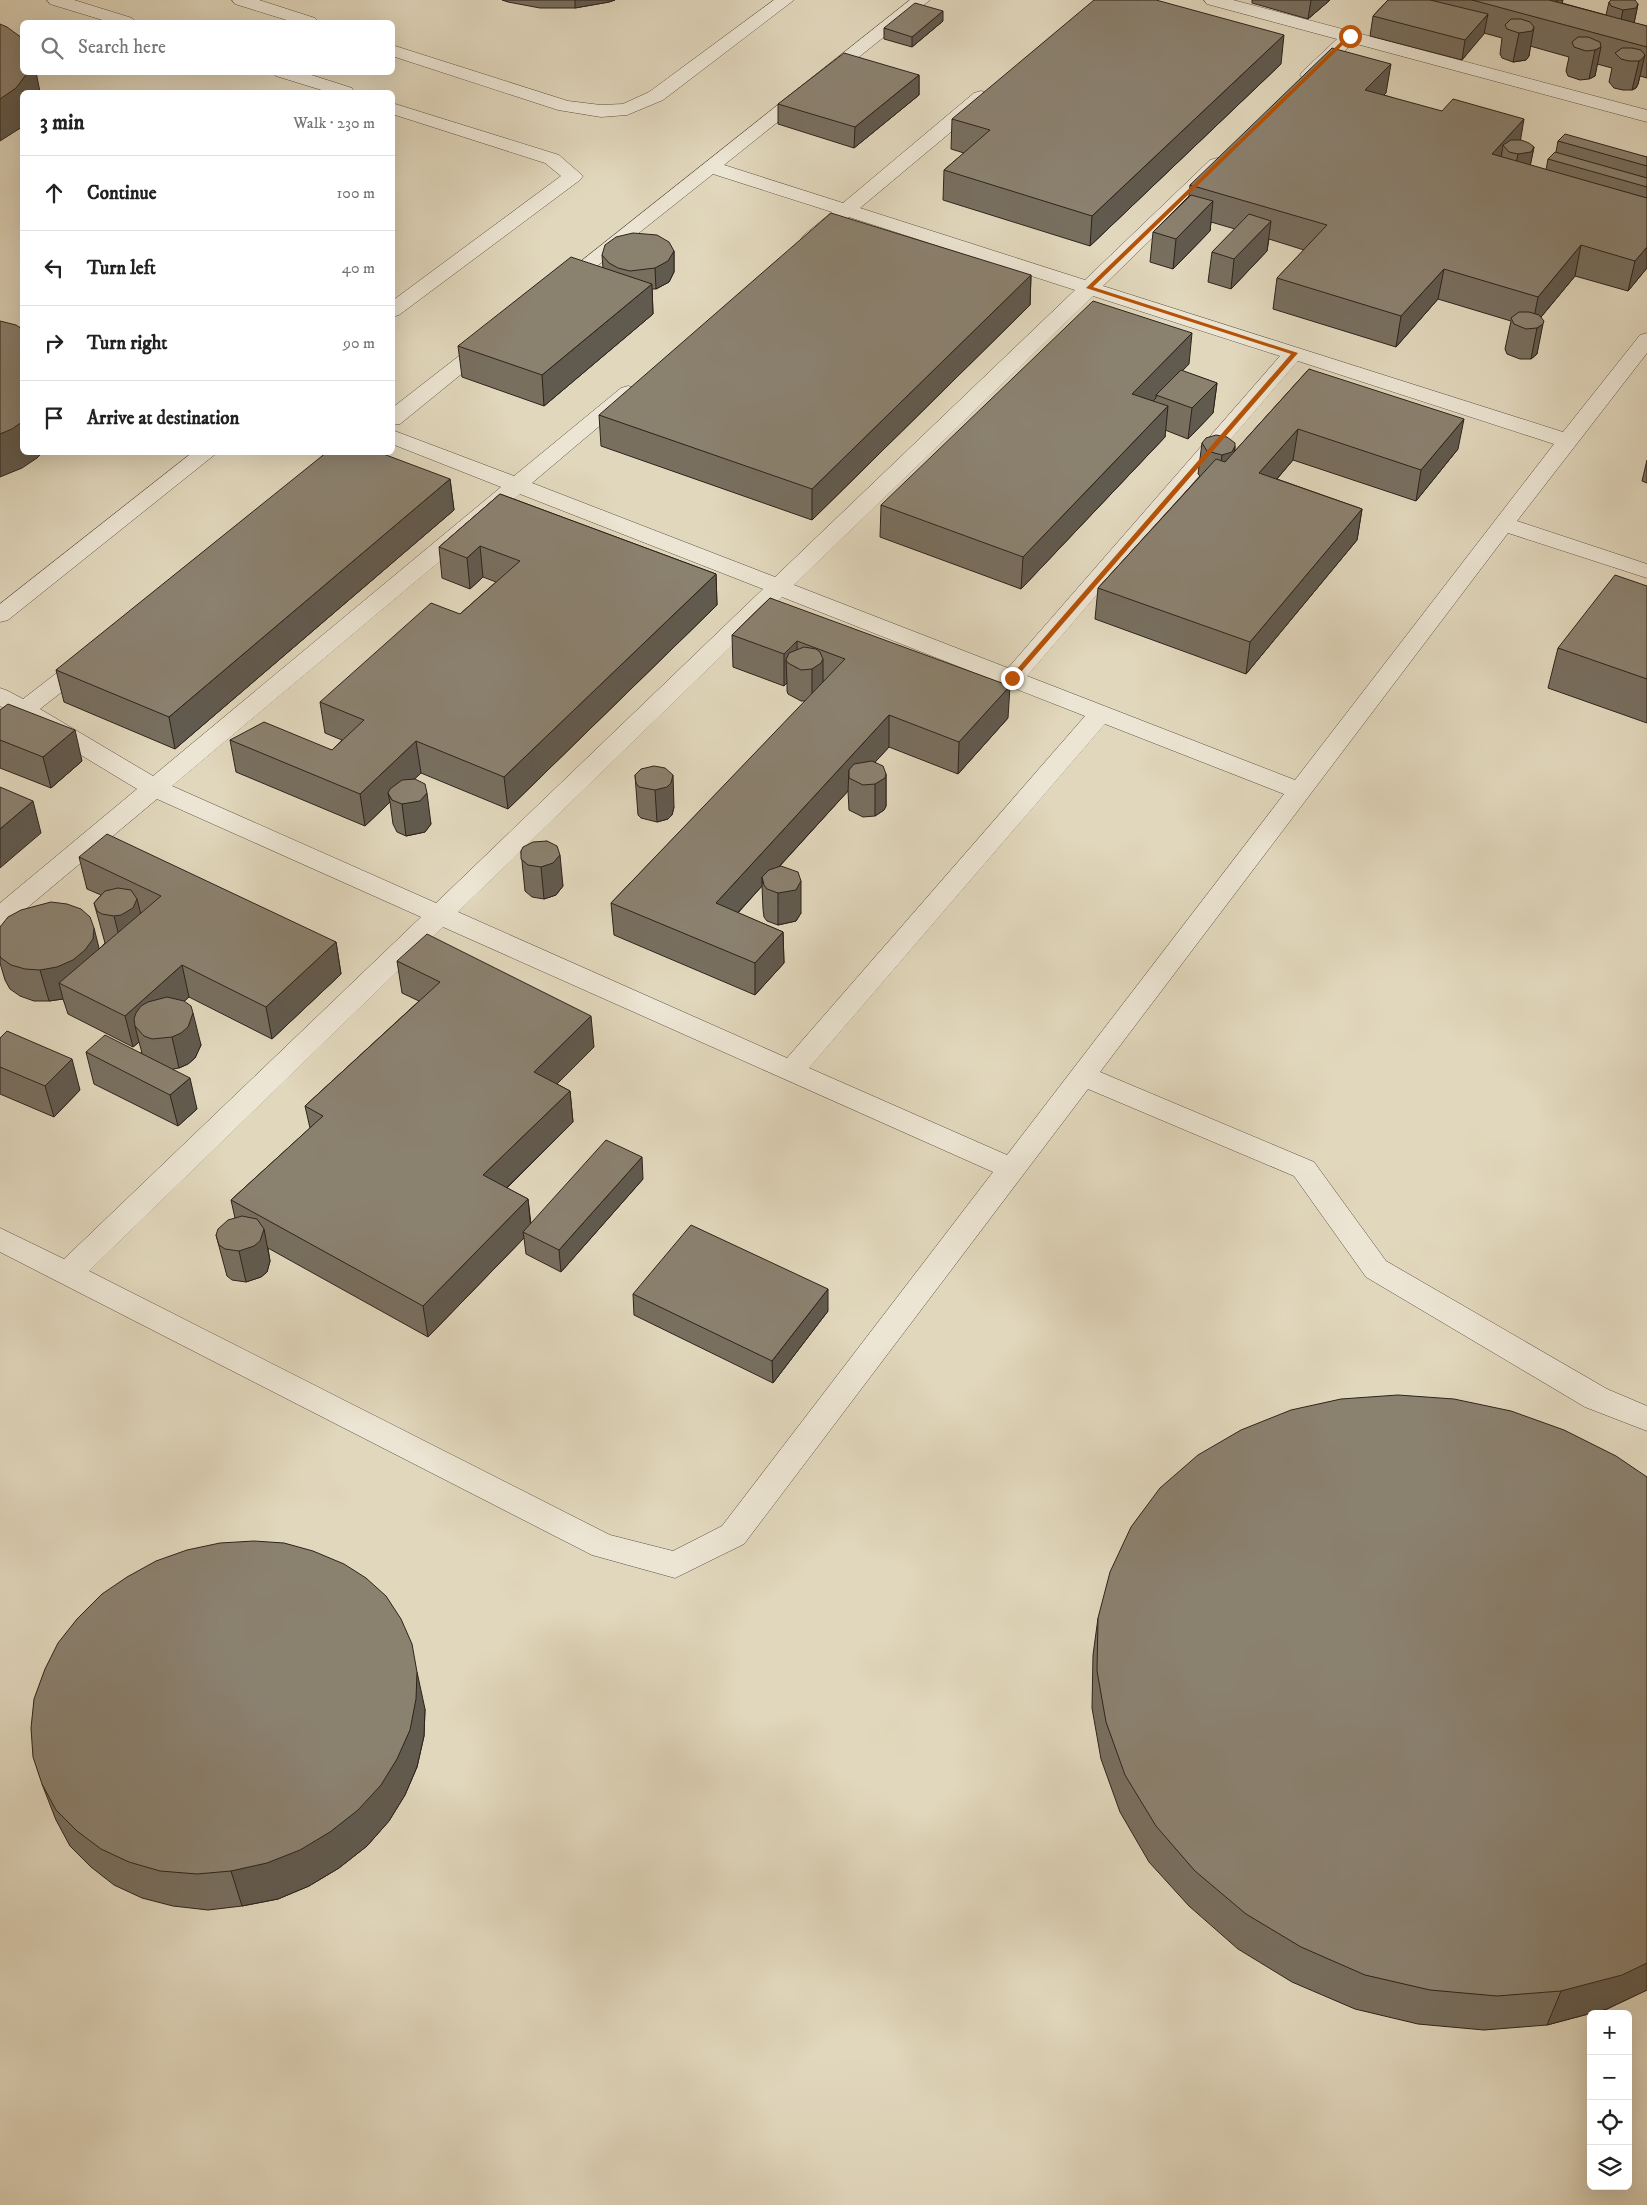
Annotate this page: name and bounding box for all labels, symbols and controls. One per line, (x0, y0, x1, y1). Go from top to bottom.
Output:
search box (20, 20, 395, 75)
route start (1339, 25, 1362, 48)
icon: search (38, 34, 66, 62)
text: Search here (78, 36, 166, 59)
text: 3 min (40, 110, 85, 136)
text: Walk · 230 m (293, 113, 375, 133)
icon: ahead (40, 179, 68, 207)
text: Continue (87, 182, 157, 205)
text: 100 m (337, 183, 375, 203)
icon: left (40, 254, 68, 282)
text: Turn left (87, 257, 156, 280)
text: 40 m (342, 258, 375, 278)
icon: right (40, 329, 68, 357)
text: Turn right (87, 332, 167, 355)
text: 90 m (343, 333, 375, 353)
icon: arrive (40, 404, 68, 432)
text: Arrive at destination (87, 407, 239, 430)
route end (1001, 667, 1024, 690)
map controls (1587, 2010, 1632, 2190)
button: + (1587, 2010, 1632, 2055)
button: − (1587, 2055, 1632, 2100)
button: locate (1587, 2100, 1632, 2145)
button: layers (1587, 2145, 1632, 2190)

